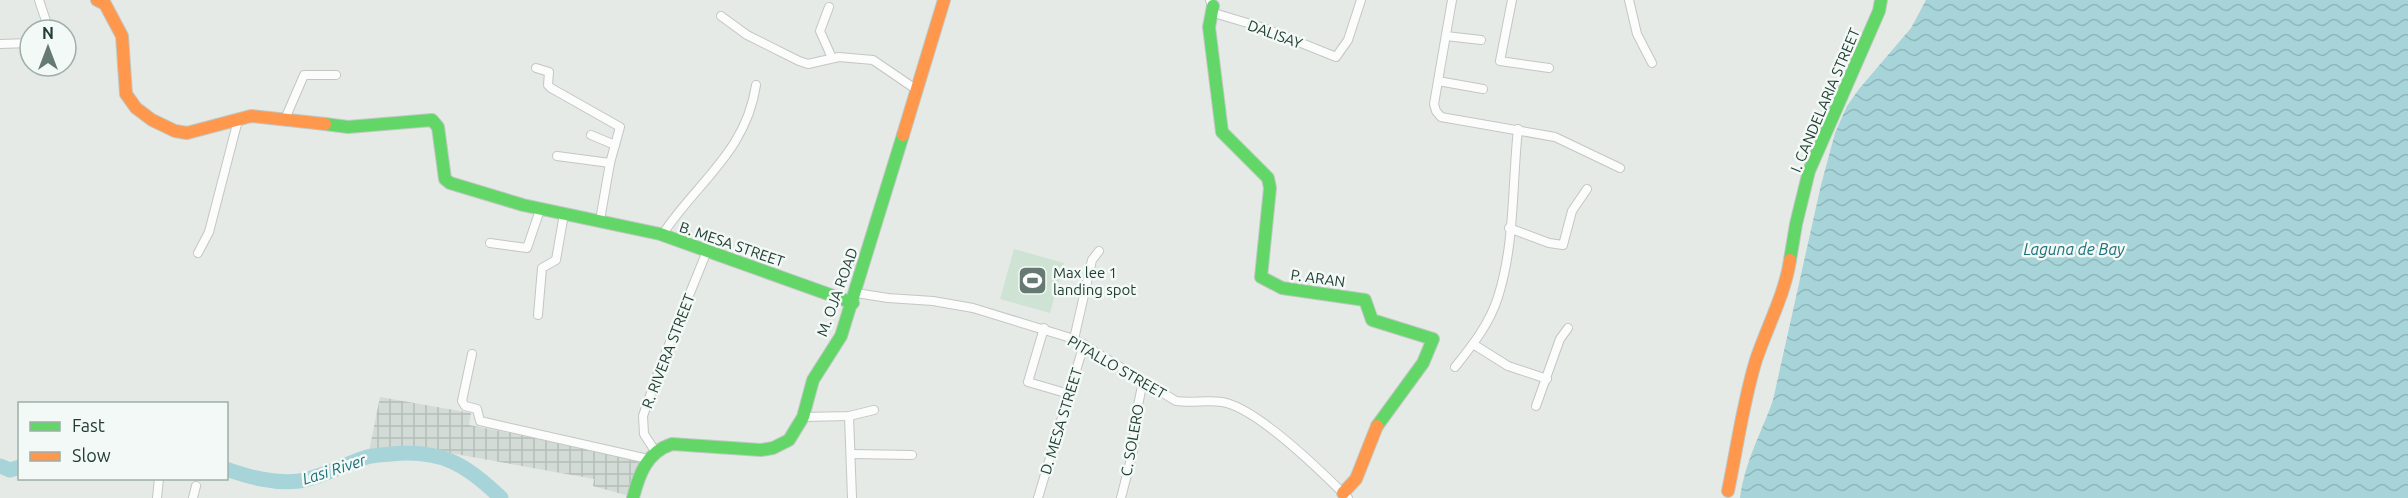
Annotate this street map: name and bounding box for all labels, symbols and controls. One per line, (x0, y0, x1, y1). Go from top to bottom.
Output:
street label: DALISAY (1245, 16, 1305, 52)
north arrow (18, 18, 78, 78)
text: N (42, 24, 54, 42)
street label: I. CANDELARIA STREET (1787, 25, 1863, 175)
street label: B. MESA STREET (677, 218, 787, 270)
water label: Laguna de Bay (2023, 240, 2125, 258)
street label: M. OJA ROAD (813, 245, 861, 339)
place label: Max lee 1 landing spot (1053, 264, 1136, 298)
sports icon: Max lee 1 landing spot (1016, 265, 1048, 297)
street label: P. ARAN (1290, 266, 1346, 290)
street label: R. RIVERA STREET (638, 291, 698, 411)
street label: PITALLO STREET (1065, 332, 1170, 402)
street label: D. MESA STREET (1037, 365, 1085, 476)
legend (18, 402, 228, 480)
street label: C. SOLERO (1117, 402, 1147, 478)
text: Fast (72, 415, 105, 435)
text: Slow (72, 445, 111, 465)
water label: Lasi River (300, 450, 369, 488)

